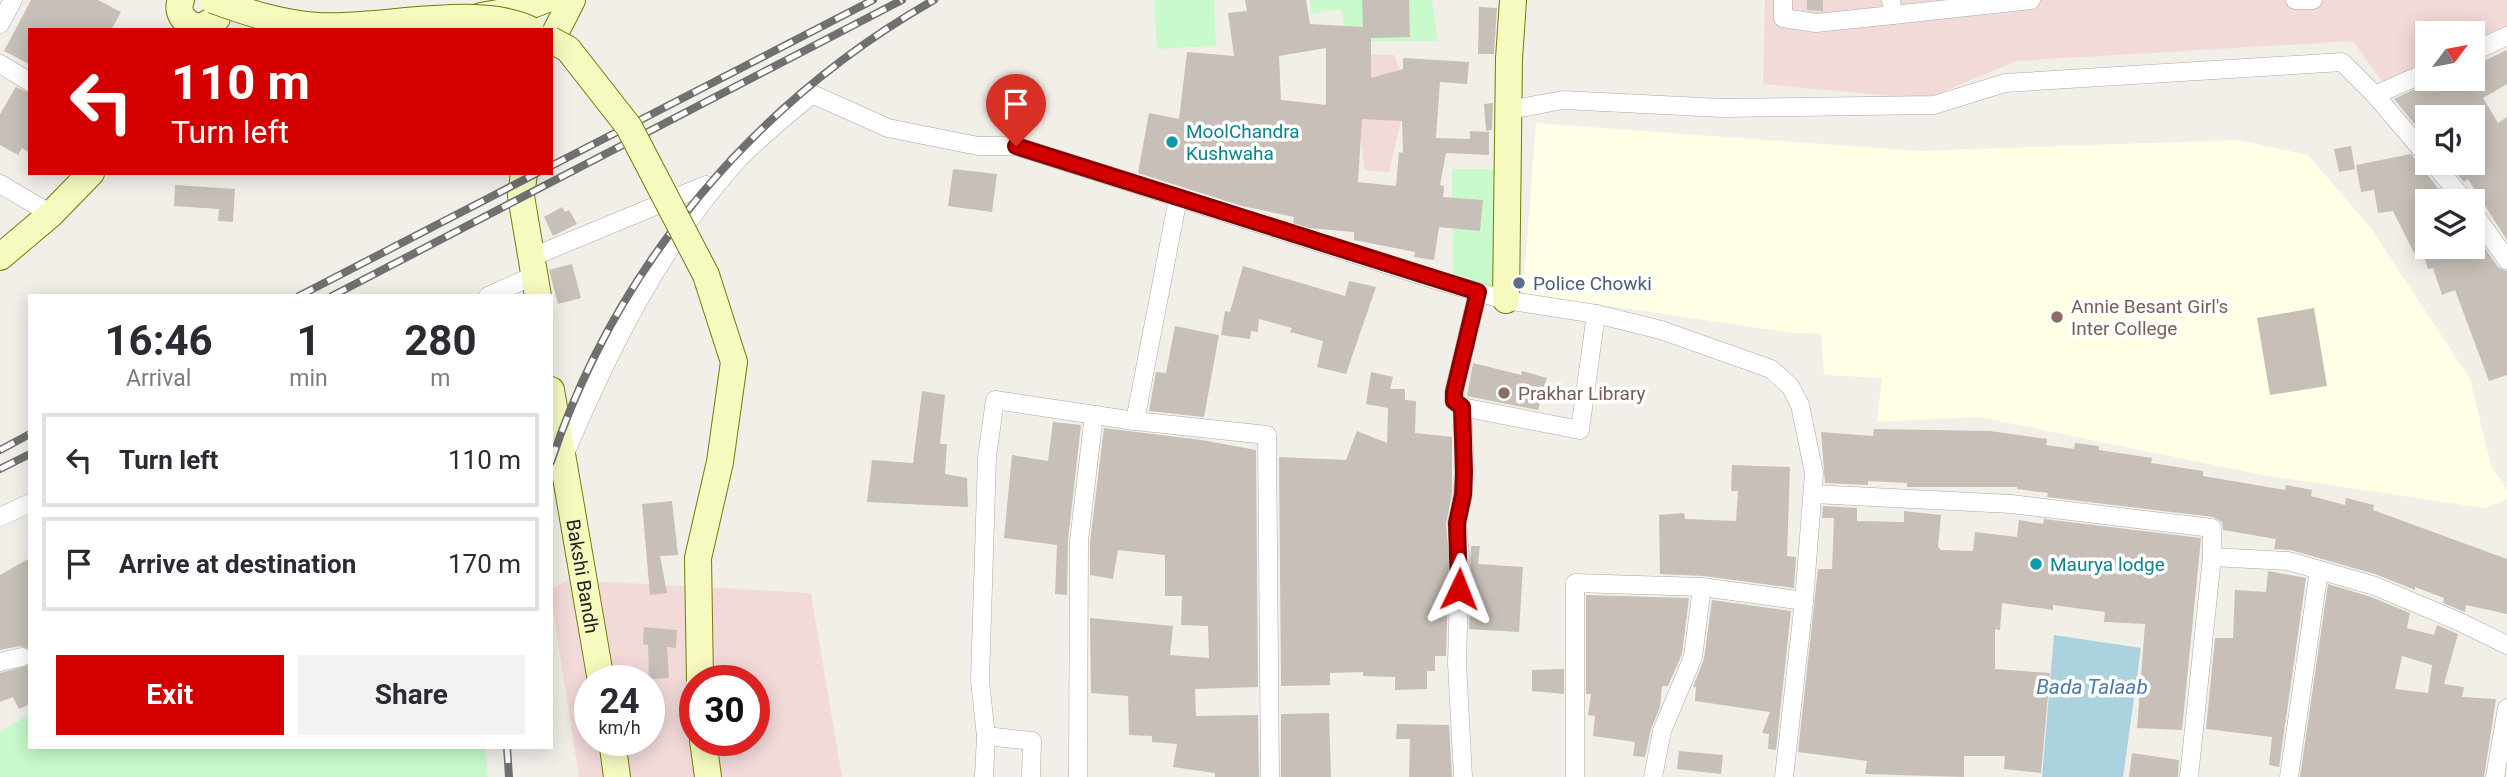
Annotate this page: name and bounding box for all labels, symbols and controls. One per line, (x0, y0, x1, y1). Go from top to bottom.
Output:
north arrow (2415, 21, 2485, 91)
map controls (2415, 21, 2485, 259)
text: 110 m (171, 54, 310, 111)
icon: left (56, 56, 147, 147)
pin (986, 74, 1046, 146)
icon: arrive (997, 85, 1035, 123)
button: sound (2415, 105, 2485, 175)
text: Turn left (171, 113, 289, 151)
place label: MoolChandra Kushwaha (1186, 120, 1300, 165)
marker: MoolChandra Kushwaha (1164, 134, 1180, 150)
button: layers (2415, 189, 2485, 259)
place label: Police Chowki (1533, 272, 1652, 295)
marker: Police Chowki (1511, 275, 1527, 291)
place label: Annie Besant Girl's Inter College (2071, 295, 2228, 340)
marker: Annie Besant Girl's Inter College (2049, 309, 2065, 325)
text: 16:46 (105, 316, 213, 365)
text: 1 (296, 316, 321, 365)
text: 280 (404, 316, 477, 365)
text: Arrival (126, 365, 191, 392)
text: min (289, 365, 328, 392)
text: m (430, 365, 450, 392)
place label: Prakhar Library (1518, 382, 1646, 405)
marker: Prakhar Library (1496, 385, 1512, 401)
icon: left (60, 441, 98, 479)
text: Turn left (119, 445, 218, 475)
text: 110 m (448, 445, 521, 475)
street label: Bakshi Bandh (561, 518, 604, 635)
icon: arrive (60, 545, 98, 583)
text: Arrive at destination (119, 549, 356, 579)
text: 170 m (448, 549, 521, 579)
position arrow (1422, 552, 1496, 626)
place label: Maurya lodge (2050, 553, 2165, 576)
marker: Maurya lodge (2028, 556, 2044, 572)
button: Exit (56, 655, 284, 735)
button: Share (298, 655, 525, 735)
speed limit sign: 30 (679, 665, 770, 756)
water label: Bada Talaab (2036, 675, 2148, 699)
text: 24 (599, 681, 640, 722)
text: km/h (598, 717, 641, 738)

